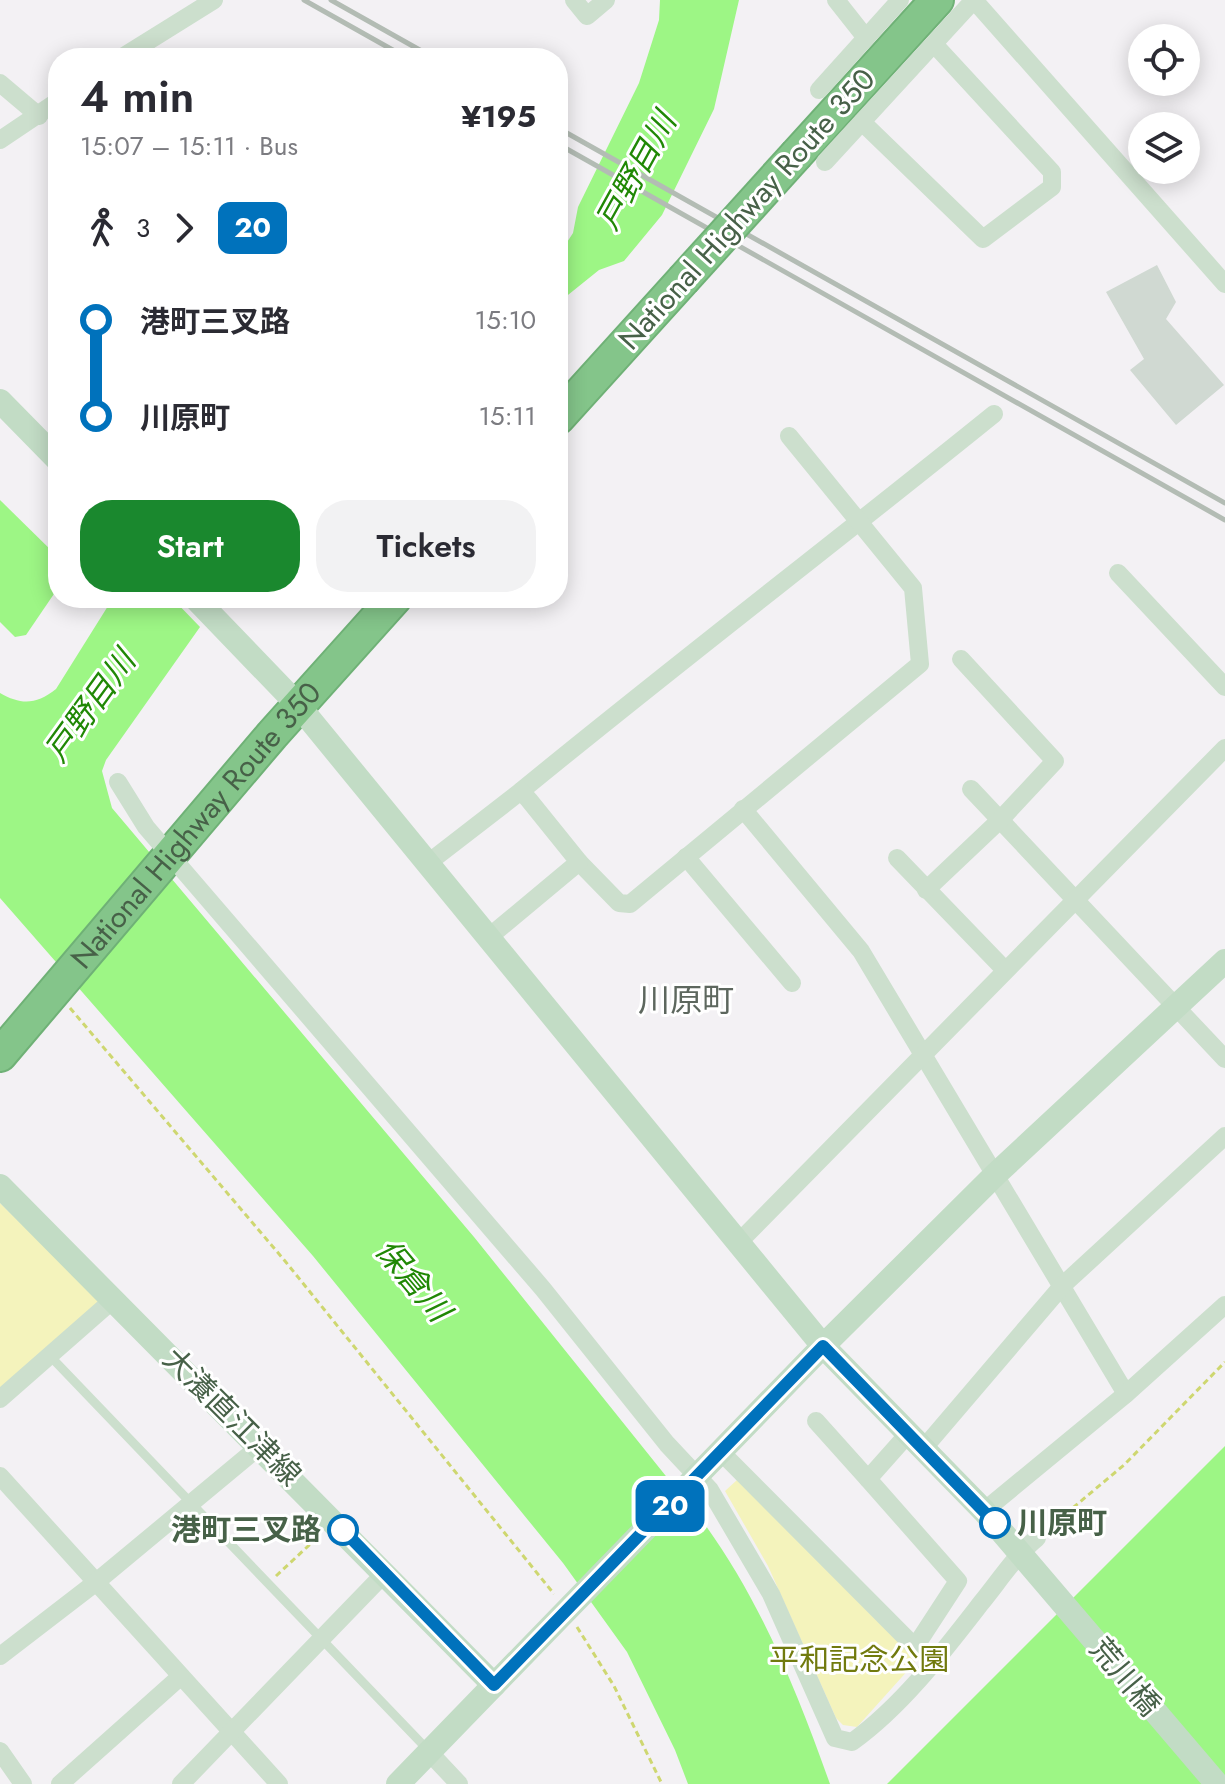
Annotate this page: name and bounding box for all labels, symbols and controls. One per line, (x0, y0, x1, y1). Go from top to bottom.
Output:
map controls (1128, 24, 1200, 184)
button: locate (1128, 24, 1200, 96)
street label: National Highway Route 350 (608, 58, 885, 359)
text: 4 min (80, 65, 194, 129)
text: ¥195 (461, 95, 536, 138)
water label: 戸野目川 (585, 101, 689, 238)
button: layers (1128, 112, 1200, 184)
text: 15:07 – 15:11 · Bus (80, 127, 298, 165)
icon: walk (80, 206, 124, 250)
icon: forward (162, 206, 206, 250)
text: 20 (234, 207, 271, 248)
text: 3 (136, 209, 150, 247)
text: 港町三叉路 (140, 300, 290, 343)
text: 15:10 (475, 301, 536, 339)
text: 川原町 (140, 396, 230, 439)
text: 15:11 (478, 397, 536, 435)
button: Start (80, 500, 300, 592)
button: Tickets (316, 500, 536, 592)
water label: 戸野目川 (34, 638, 148, 771)
street label: National Highway Route 350 (60, 672, 331, 978)
district label: 川原町 (638, 977, 734, 1023)
water label: 保倉川 (365, 1228, 463, 1334)
street label: 大瀁直江津線 (154, 1338, 311, 1495)
line badge: 20 (634, 1480, 706, 1532)
text: 20 (652, 1485, 688, 1526)
place label: 川原町 (1017, 1501, 1107, 1544)
place label: 港町三叉路 (171, 1508, 321, 1551)
marker: 川原町 (980, 1508, 1010, 1538)
marker: 港町三叉路 (328, 1515, 358, 1545)
street label: 荒川橋 (1080, 1628, 1171, 1725)
park label: 平和記念公園 (769, 1638, 949, 1681)

